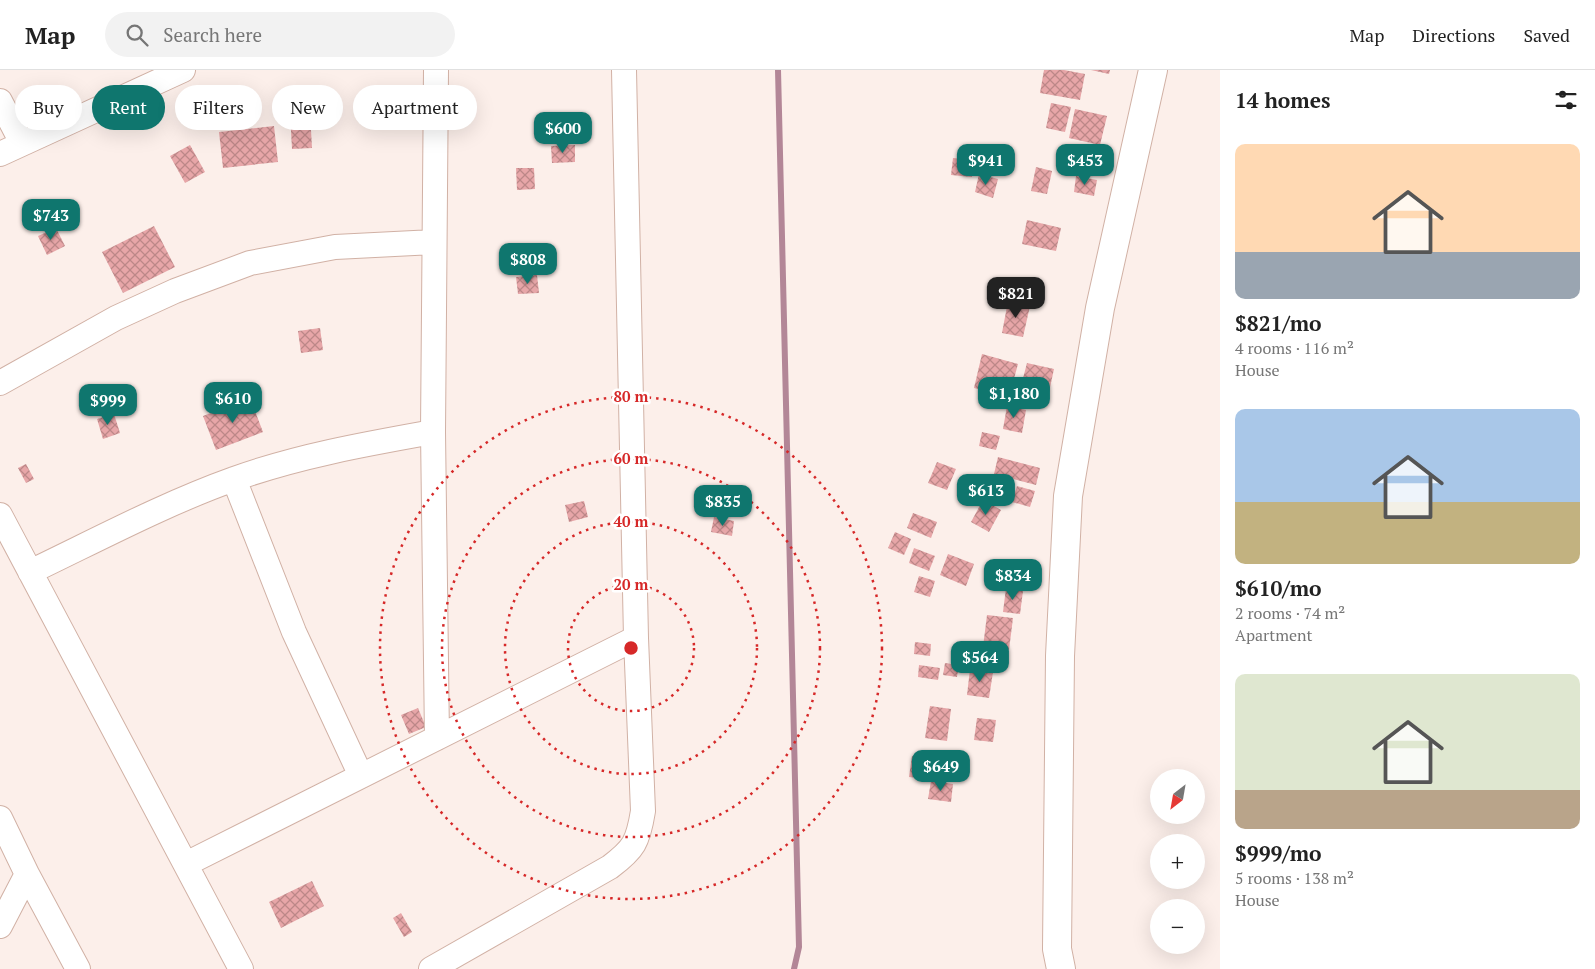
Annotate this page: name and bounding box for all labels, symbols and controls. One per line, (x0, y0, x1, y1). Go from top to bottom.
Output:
search box (105, 12, 455, 57)
text: Map (25, 19, 75, 51)
icon: search (123, 21, 151, 49)
text: Search here (163, 22, 262, 47)
text: Map (1349, 23, 1384, 47)
text: Directions (1412, 23, 1495, 47)
text: Saved (1523, 23, 1570, 47)
chip: Buy (15, 85, 82, 130)
chip: Rent (92, 85, 165, 130)
chip: Filters (175, 85, 262, 130)
chip: New (272, 85, 343, 130)
chip: Apartment (353, 85, 477, 130)
text: 14 homes (1235, 86, 1331, 114)
icon: filters (1552, 86, 1580, 114)
pin: $600 (533, 112, 593, 154)
text: $600 (545, 117, 581, 139)
pin: $941 (956, 144, 1016, 186)
pin: $453 (1055, 144, 1115, 186)
text: $941 (968, 149, 1004, 171)
text: $453 (1067, 149, 1103, 171)
icon: home (1363, 177, 1453, 267)
pin: $743 (21, 198, 81, 241)
text: $743 (33, 204, 69, 226)
pin: $808 (498, 242, 558, 285)
text: $808 (510, 248, 546, 270)
pin: $821 (986, 276, 1046, 319)
text: $821 (998, 282, 1034, 304)
text: $821/mo (1235, 309, 1322, 337)
text: 4 rooms · 116 m² (1235, 337, 1354, 359)
text: House (1235, 359, 1280, 381)
pin: $1,180 (973, 376, 1055, 419)
pin: $610 (203, 382, 263, 424)
text: $1,180 (989, 382, 1039, 404)
pin: $999 (78, 384, 138, 426)
text: 80 m (614, 386, 649, 406)
text: $610 (215, 387, 251, 409)
text: $999 (90, 389, 126, 411)
icon: home (1363, 442, 1453, 532)
text: 60 m (614, 448, 649, 468)
pin: $613 (956, 474, 1016, 516)
text: $613 (968, 479, 1004, 501)
pin: $835 (693, 484, 753, 527)
text: $835 (705, 490, 741, 512)
text: 40 m (614, 511, 649, 531)
pin: $834 (983, 558, 1043, 601)
text: $834 (995, 564, 1031, 586)
text: 20 m (614, 574, 649, 594)
text: $610/mo (1235, 574, 1322, 602)
text: 2 rooms · 74 m² (1235, 602, 1345, 624)
text: Apartment (1235, 624, 1312, 646)
centre of rings (622, 639, 640, 657)
pin: $564 (950, 640, 1010, 683)
text: $564 (962, 646, 998, 668)
icon: home (1363, 707, 1453, 797)
pin: $649 (911, 750, 971, 792)
text: $649 (923, 755, 959, 777)
north arrow (1150, 769, 1205, 824)
map controls (1150, 769, 1205, 954)
button: + (1150, 834, 1205, 889)
text: $999/mo (1235, 839, 1322, 867)
text: 5 rooms · 138 m² (1235, 867, 1354, 889)
text: House (1235, 889, 1280, 911)
button: − (1150, 899, 1205, 954)

